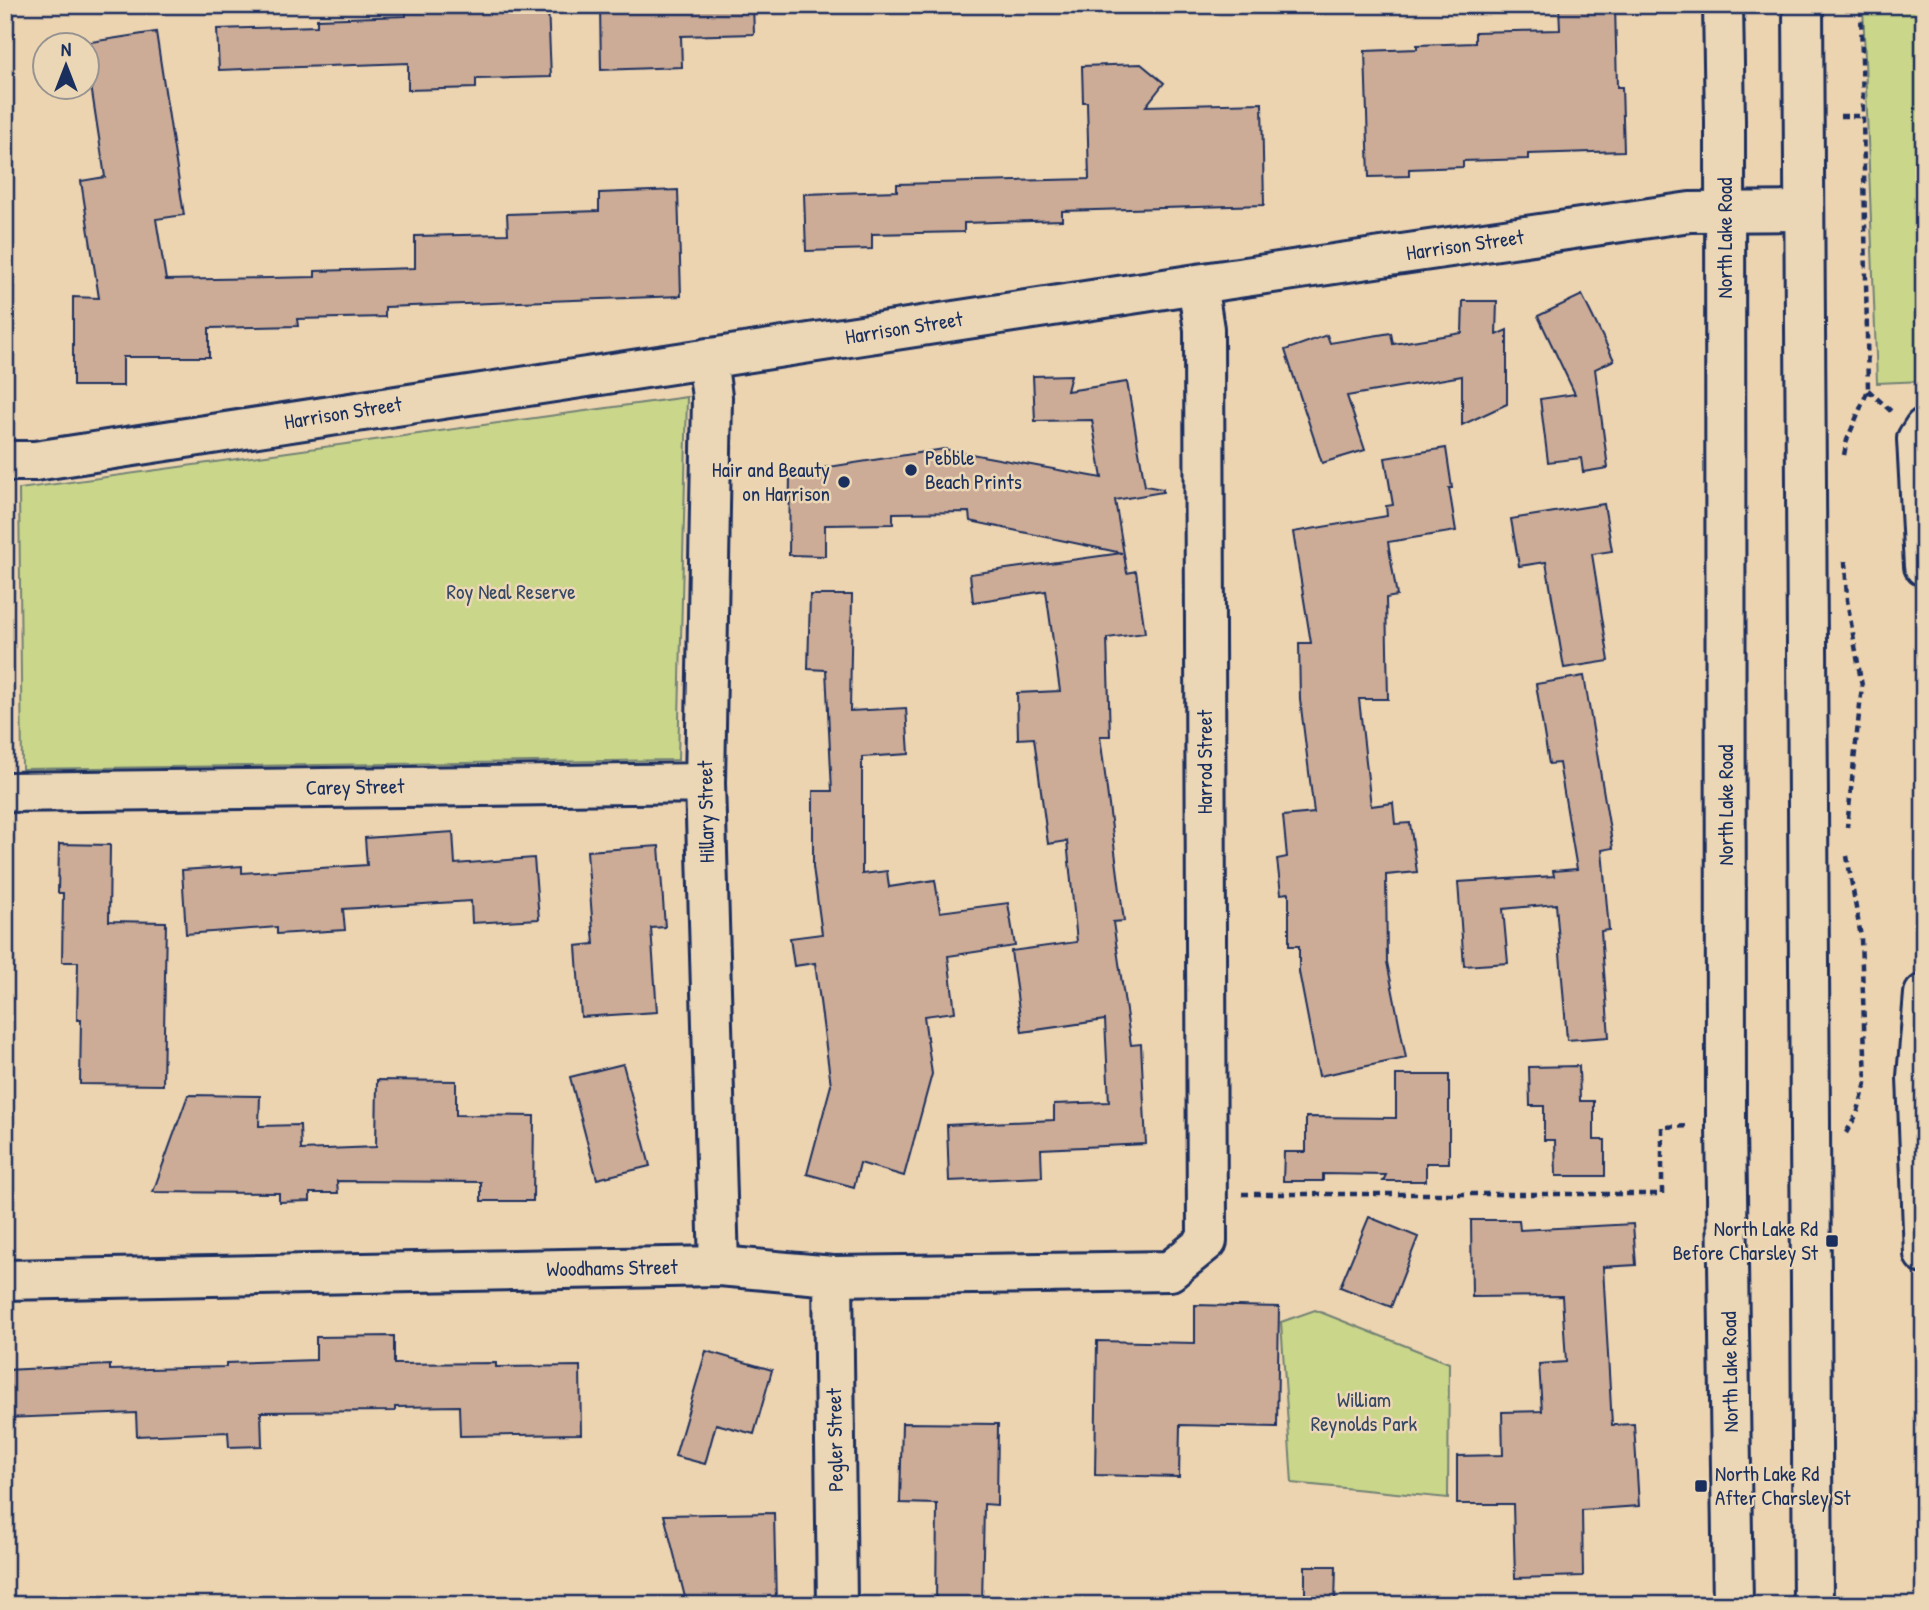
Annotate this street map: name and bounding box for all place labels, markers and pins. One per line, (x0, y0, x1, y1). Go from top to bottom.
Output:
place label: Pebble Beach Prints (925, 443, 1022, 496)
place label: Hair and Beauty on Harrison (712, 455, 830, 508)
marker: Pebble Beach Prints (903, 462, 919, 478)
marker: Hair and Beauty on Harrison (836, 474, 852, 490)
place label: North Lake Rd Before Charsley St (1672, 1214, 1819, 1267)
marker: North Lake Rd Before Charsley St (1824, 1233, 1840, 1249)
place label: North Lake Rd After Charsley St (1715, 1459, 1851, 1512)
marker: North Lake Rd After Charsley St (1693, 1478, 1709, 1494)

